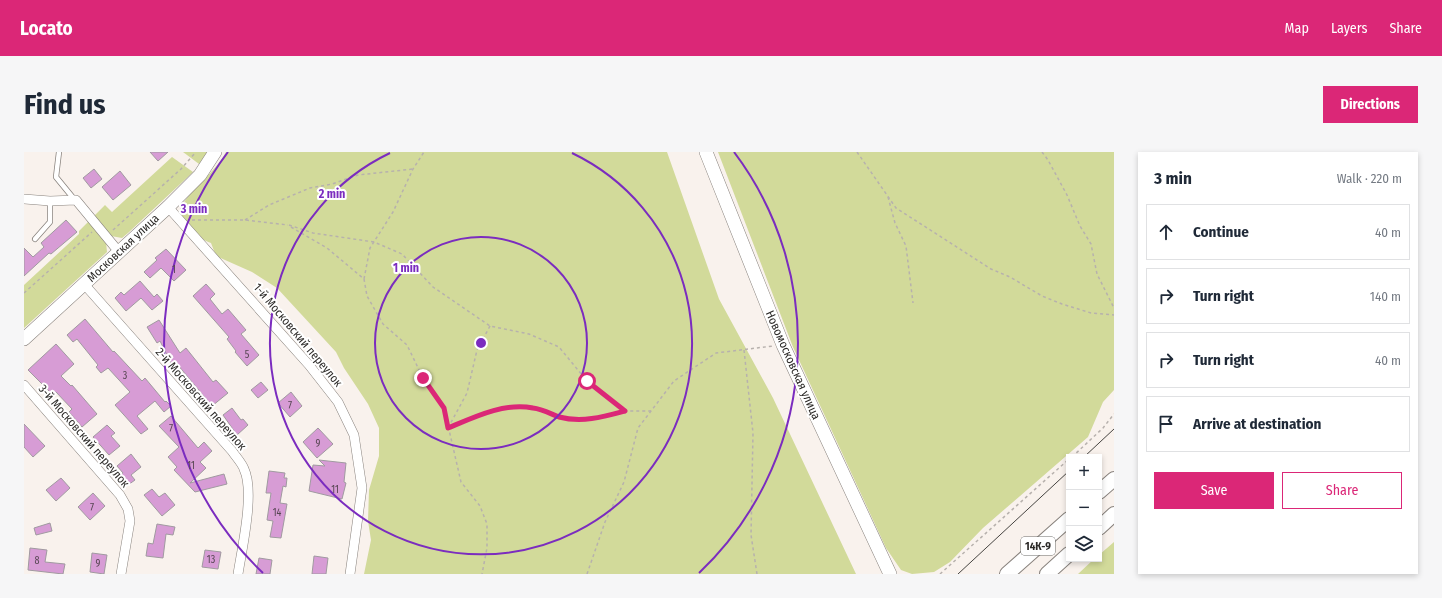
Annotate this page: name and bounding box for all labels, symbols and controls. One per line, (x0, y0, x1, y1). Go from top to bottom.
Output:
text: Locato (20, 17, 73, 40)
text: Map (1285, 20, 1309, 37)
text: Layers (1331, 20, 1367, 37)
text: Share (1389, 20, 1422, 37)
button: Directions (1323, 86, 1418, 123)
text: Find us (24, 88, 106, 121)
text: 3 min (1154, 168, 1192, 189)
text: Walk · 220 m (1337, 171, 1402, 186)
text: 2 min (318, 187, 345, 201)
text: 3 min (180, 202, 207, 216)
street label: Московская улица (84, 211, 162, 285)
icon: ahead (1155, 221, 1177, 243)
text: Continue (1193, 223, 1249, 241)
text: 40 m (1375, 225, 1401, 240)
text: 1 min (393, 261, 419, 275)
house number: 1 (172, 264, 176, 276)
street label: 1-й Московский переулок (251, 281, 346, 390)
icon: right (1155, 285, 1177, 307)
text: Turn right (1193, 287, 1254, 305)
text: 140 m (1370, 289, 1401, 304)
street label: Новомосковская улица (763, 308, 823, 422)
centre of rings (474, 336, 488, 350)
street label: 2-й Московский переулок (153, 345, 250, 453)
house number: 5 (245, 349, 250, 361)
icon: right (1155, 349, 1177, 371)
text: Turn right (1193, 351, 1254, 369)
text: 40 m (1375, 353, 1401, 368)
route end (414, 369, 432, 387)
house number: 3 (123, 370, 128, 382)
route start (578, 372, 596, 390)
street label: 3-й Московский переулок (36, 382, 133, 490)
house number: 7 (288, 400, 292, 412)
icon: arrive (1155, 413, 1177, 435)
text: Arrive at destination (1193, 415, 1321, 433)
house number: 7 (169, 423, 173, 435)
house number: 9 (316, 438, 321, 450)
map controls (1066, 454, 1102, 562)
button: + (1066, 454, 1102, 490)
house number: 11 (187, 460, 195, 472)
button: Save (1154, 472, 1274, 509)
button: Share (1282, 472, 1402, 509)
house number: 11 (331, 484, 339, 496)
button: − (1066, 490, 1102, 526)
house number: 7 (90, 502, 94, 514)
house number: 14 (273, 507, 282, 519)
button: layers (1066, 526, 1102, 562)
road number: 14К-9 (1021, 537, 1055, 555)
house number: 13 (207, 554, 216, 566)
house number: 8 (35, 555, 40, 567)
house number: 9 (96, 558, 101, 570)

